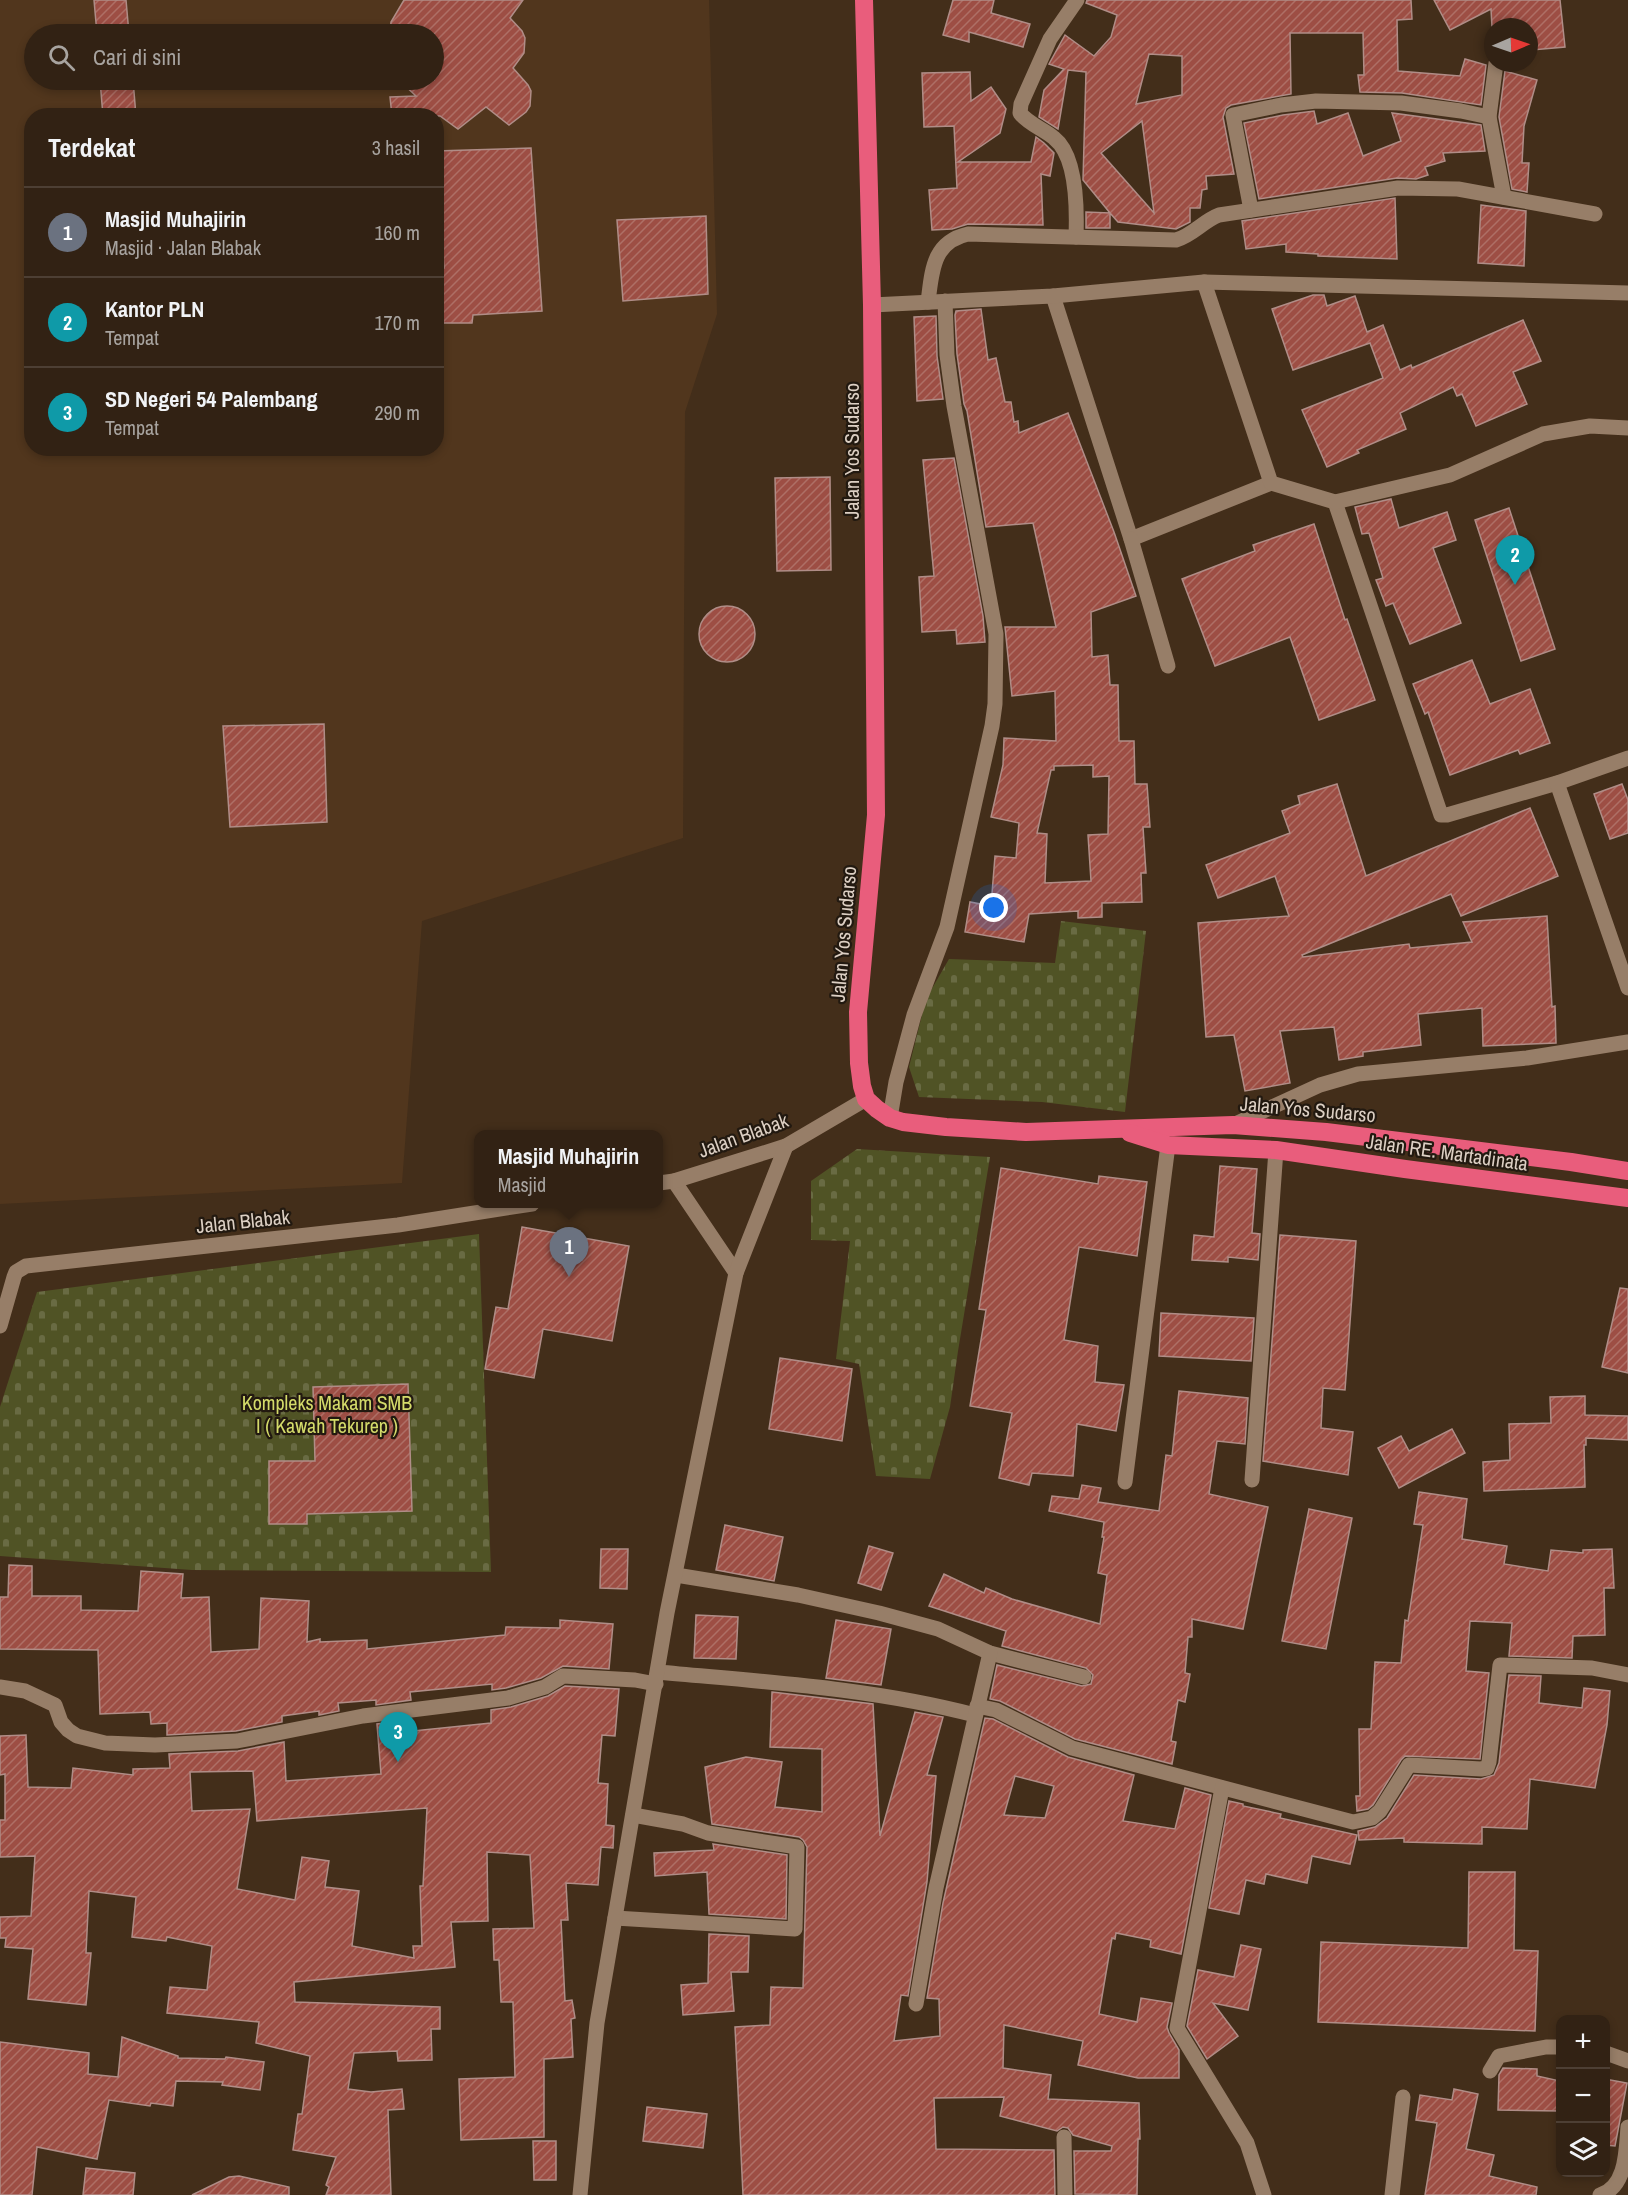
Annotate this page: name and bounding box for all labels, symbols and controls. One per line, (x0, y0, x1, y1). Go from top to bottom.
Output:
north arrow (1484, 18, 1538, 72)
search box (24, 24, 444, 90)
icon: search (45, 41, 78, 74)
text: Cari di sini (93, 42, 181, 72)
text: Terdekat (48, 130, 135, 165)
text: 3 hasil (372, 134, 420, 161)
text: Masjid Muhajirin (105, 204, 246, 234)
text: 1 (63, 219, 72, 246)
text: 160 m (374, 219, 420, 246)
text: Masjid · Jalan Blabak (105, 234, 261, 261)
text: Kantor PLN (105, 294, 204, 324)
text: 2 (63, 309, 72, 336)
text: 170 m (374, 309, 420, 336)
text: Tempat (105, 324, 159, 351)
street label: Jalan Yos Sudarso (838, 383, 865, 519)
text: SD Negeri 54 Palembang (105, 384, 318, 414)
text: 3 (63, 399, 72, 426)
text: 290 m (374, 399, 420, 426)
text: Tempat (105, 414, 159, 441)
pin: 2 (1496, 536, 1534, 585)
street label: Jalan Yos Sudarso (824, 865, 862, 1003)
your location (979, 893, 1008, 922)
street label: Jalan Yos Sudarso (1239, 1090, 1377, 1128)
street label: Jalan Blabak (694, 1106, 792, 1164)
street label: Jalan RE. Martadinata (1364, 1127, 1530, 1177)
popup (474, 1130, 663, 1208)
text: Masjid Muhajirin (498, 1141, 639, 1171)
text: Masjid (498, 1171, 546, 1198)
street label: Jalan Blabak (195, 1203, 292, 1239)
pin: 1 (550, 1228, 588, 1277)
park label: Kompleks Makam SMB I ( Kawah Tekurep ) (242, 1389, 412, 1439)
pin: 3 (378, 1712, 418, 1762)
map controls (1556, 2015, 1610, 2177)
button: + (1556, 2015, 1610, 2069)
button: − (1556, 2069, 1610, 2123)
button: layers (1556, 2123, 1610, 2177)

